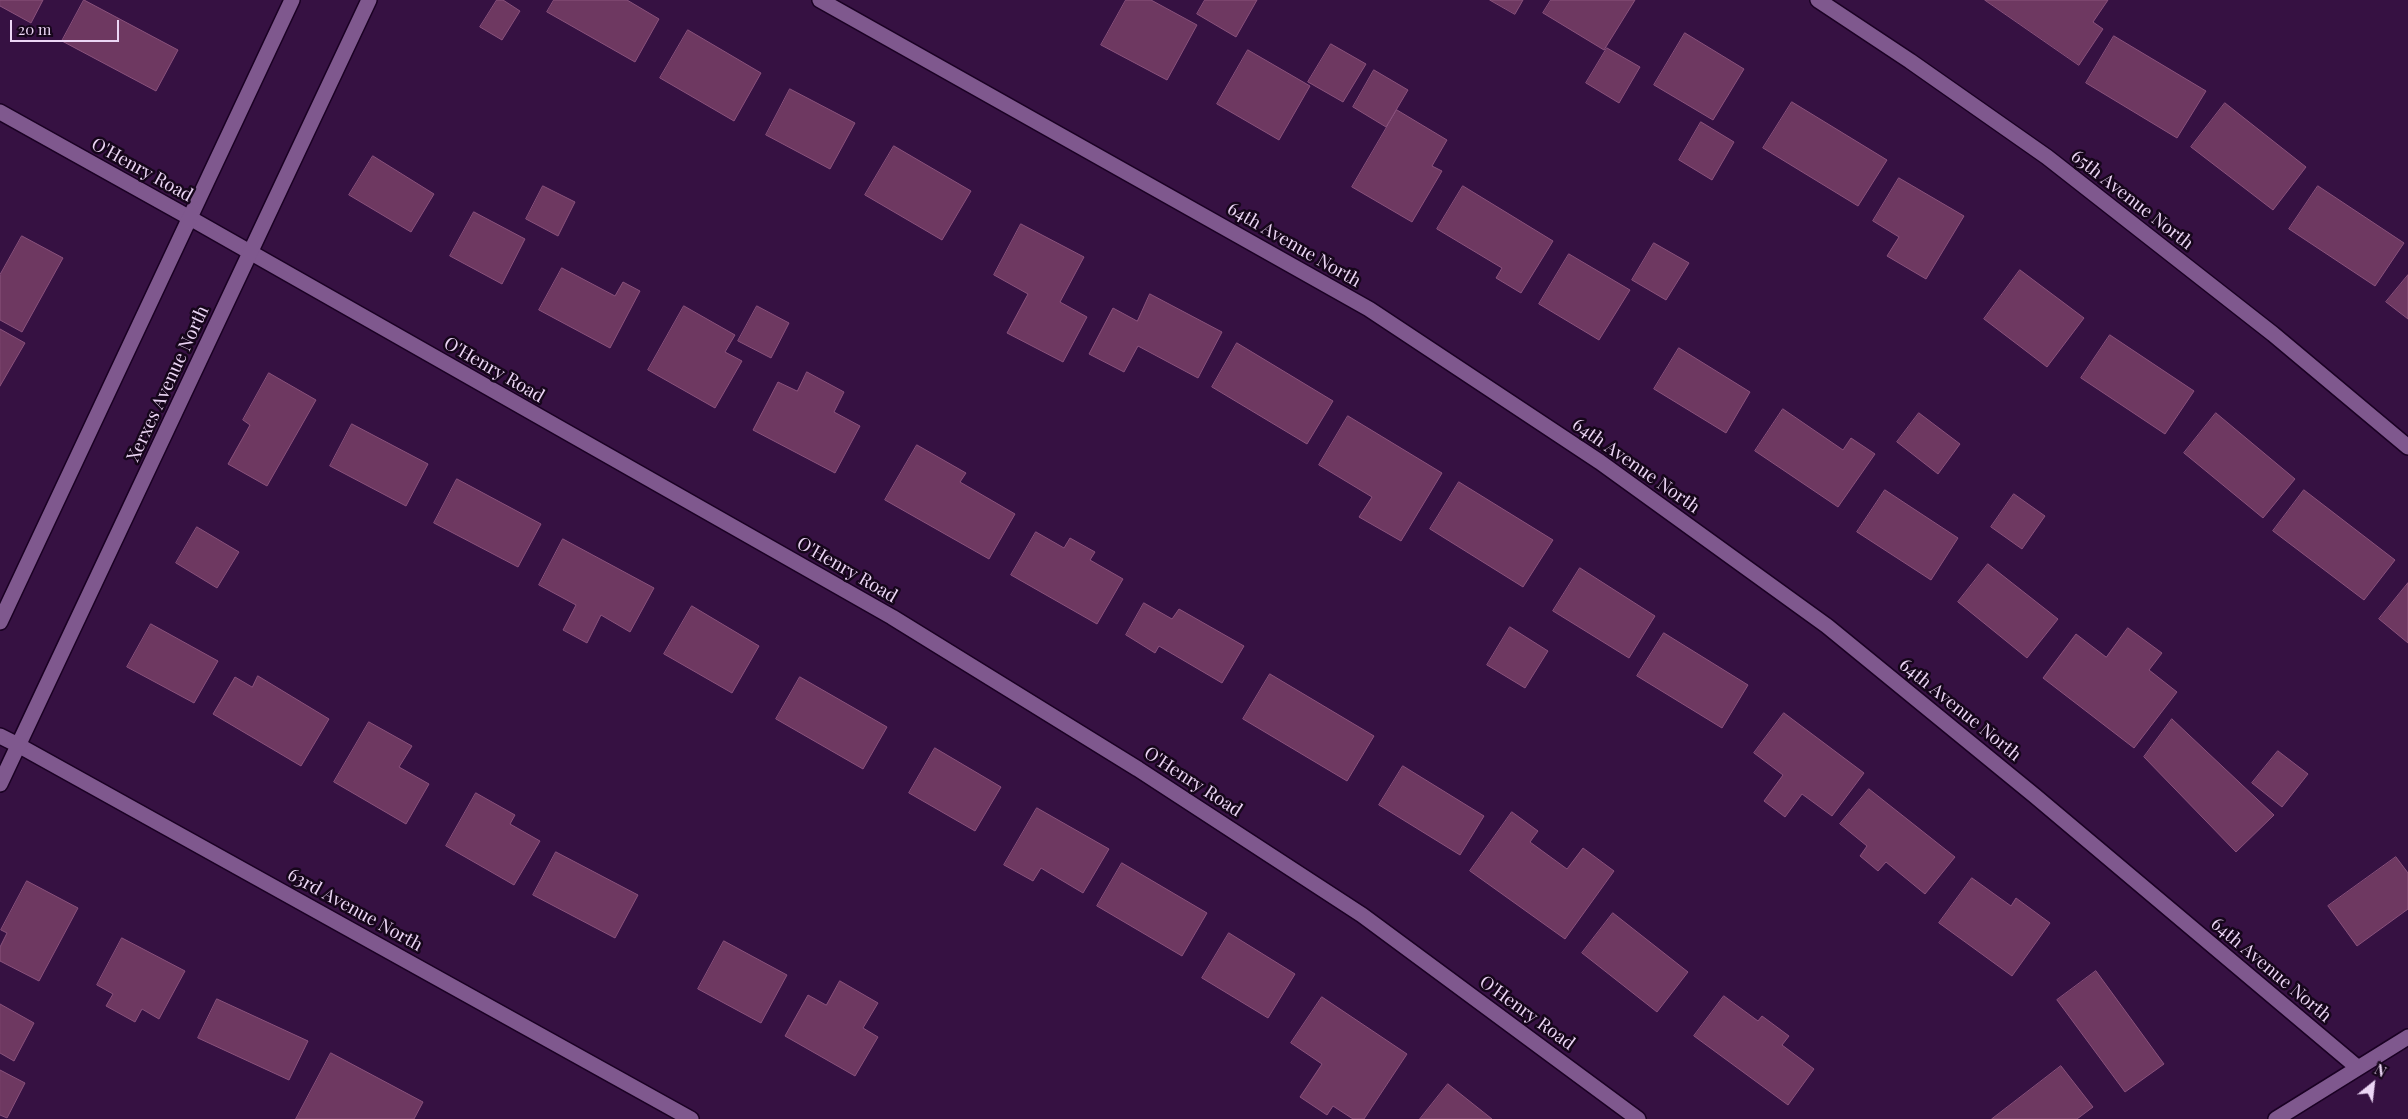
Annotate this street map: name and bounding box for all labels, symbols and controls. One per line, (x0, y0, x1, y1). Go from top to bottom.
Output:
scale bar (12, 10, 121, 42)
text: 20 m (18, 19, 51, 39)
street label: O'Henry Road (88, 133, 196, 207)
street label: 65th Avenue North (2067, 146, 2197, 254)
street label: 64th Avenue North (1223, 198, 1365, 292)
street label: Xerxes Avenue North (122, 303, 214, 465)
street label: O'Henry Road (440, 333, 548, 407)
street label: 64th Avenue North (1568, 414, 1704, 518)
street label: O'Henry Road (793, 533, 901, 607)
street label: 64th Avenue North (1895, 654, 2025, 766)
street label: O'Henry Road (1140, 742, 1246, 822)
street label: 63rd Avenue North (284, 864, 426, 956)
street label: 64th Avenue North (2206, 913, 2336, 1027)
street label: O'Henry Road (1475, 971, 1579, 1055)
north arrow (2348, 1059, 2398, 1109)
text: N (2371, 1060, 2390, 1081)

